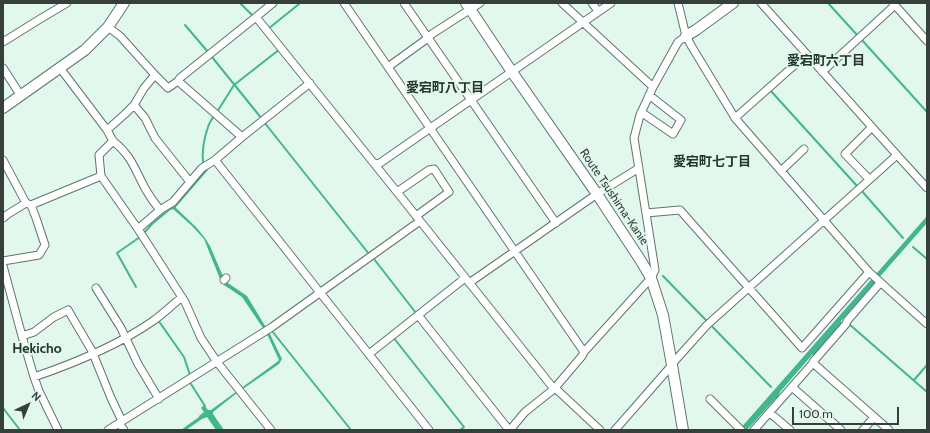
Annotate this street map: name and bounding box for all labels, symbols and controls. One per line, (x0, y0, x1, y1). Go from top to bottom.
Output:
district label: 愛宕町六丁目 (787, 53, 865, 69)
district label: 愛宕町八丁目 (406, 80, 484, 96)
street label: Route Tsushima-Kanie (576, 146, 652, 248)
district label: 愛宕町七丁目 (673, 154, 751, 170)
district label: Hekicho (12, 341, 62, 357)
north arrow (8, 385, 48, 425)
text: N (29, 389, 44, 404)
scale bar (794, 399, 901, 425)
text: 100 m (799, 406, 833, 421)

